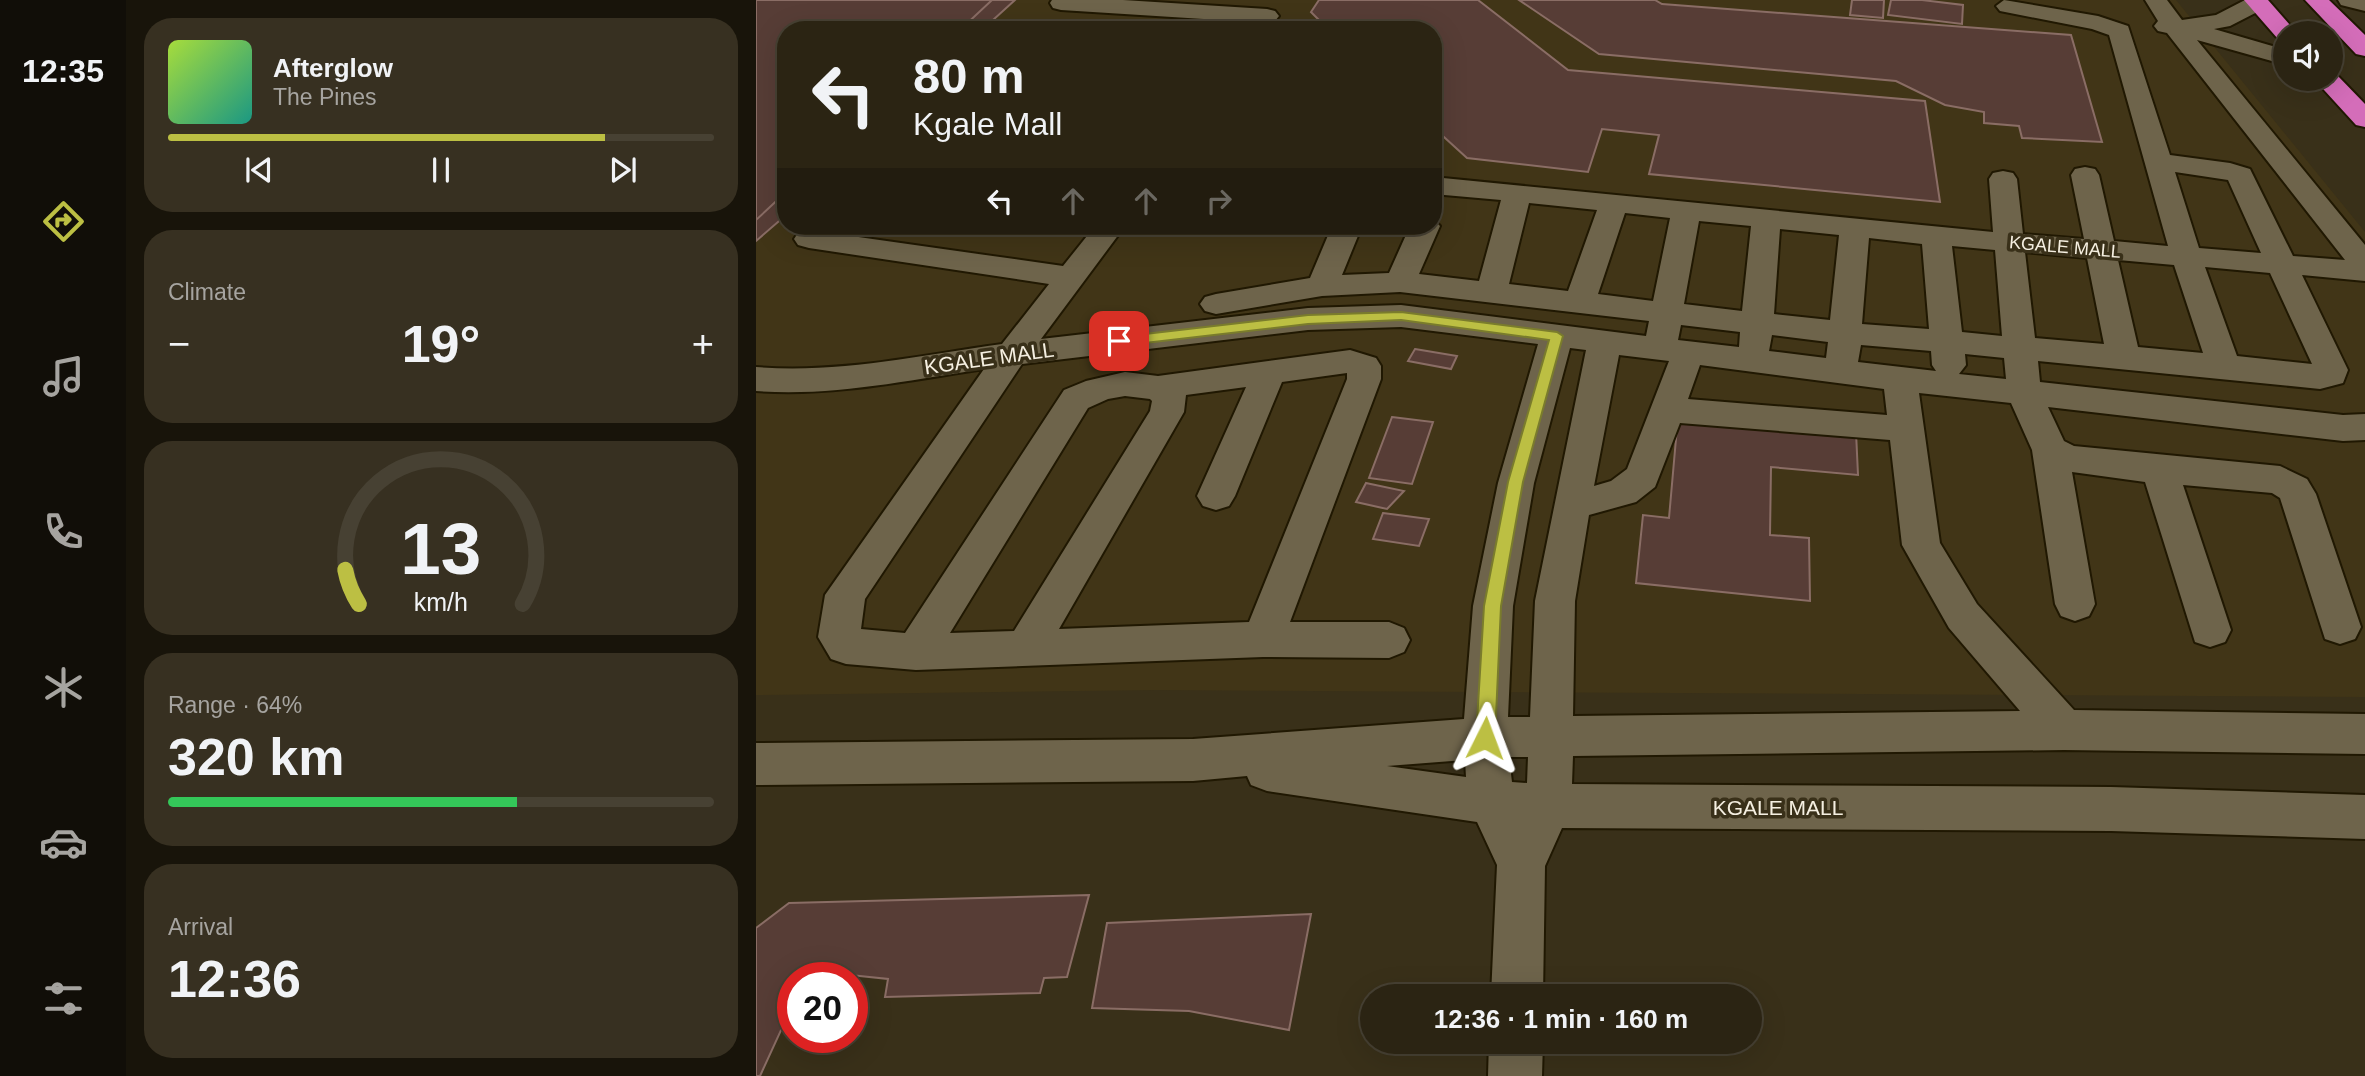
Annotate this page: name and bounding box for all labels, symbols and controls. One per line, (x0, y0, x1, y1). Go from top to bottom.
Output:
map controls (2273, 21, 2343, 91)
button: sound (2273, 21, 2343, 91)
icon: left (798, 49, 889, 140)
text: 80 m (913, 49, 1025, 103)
text: 12:35 (22, 53, 104, 89)
text: Afterglow (273, 53, 393, 83)
text: The Pines (273, 84, 377, 110)
text: Kgale Mall (913, 106, 1062, 142)
icon: previous (240, 151, 278, 189)
icon: pause (422, 151, 460, 189)
icon: next (604, 151, 642, 189)
icon: left (981, 182, 1019, 220)
icon: ahead (1054, 182, 1092, 220)
icon: ahead (1127, 182, 1165, 220)
icon: right (1200, 182, 1238, 220)
icon: directions (39, 197, 88, 246)
street label: KGALE MALL (2008, 232, 2122, 262)
text: Climate (168, 279, 246, 305)
pin (1089, 311, 1149, 371)
text: 19° (402, 315, 480, 373)
icon: arrive (1100, 322, 1138, 360)
text: − (168, 323, 190, 365)
text: + (692, 323, 714, 365)
street label: KGALE MALL (923, 338, 1055, 378)
icon: music (39, 352, 88, 401)
icon: phone (39, 507, 88, 556)
text: 13 (401, 508, 481, 589)
text: km/h (414, 588, 468, 616)
icon: climate (39, 663, 88, 712)
text: Range · 64% (168, 692, 302, 718)
position arrow (1448, 701, 1522, 775)
text: 320 km (168, 728, 344, 786)
street label: KGALE MALL (1713, 796, 1843, 819)
icon: car (39, 818, 88, 867)
text: Arrival (168, 914, 233, 940)
text: 12:36 (168, 950, 301, 1008)
speed limit sign: 20 (777, 962, 868, 1053)
icon: filters (39, 974, 88, 1023)
text: 12:36 · 1 min · 160 m (1434, 1004, 1688, 1034)

